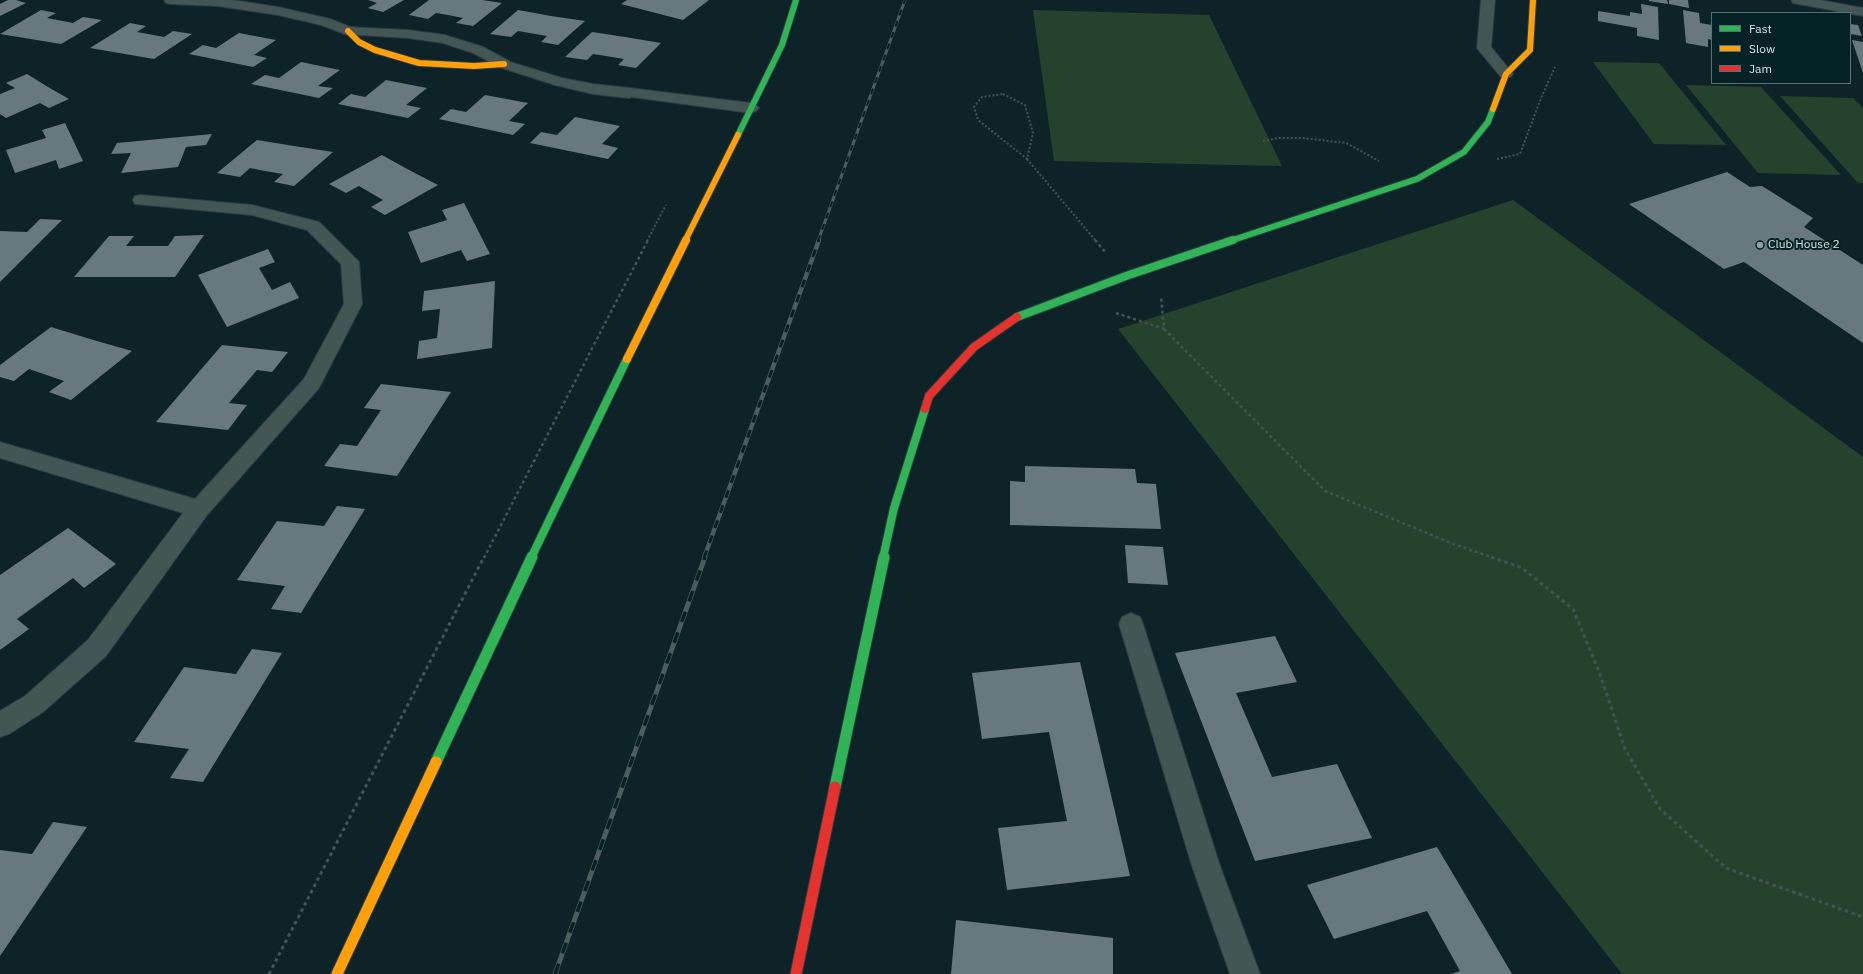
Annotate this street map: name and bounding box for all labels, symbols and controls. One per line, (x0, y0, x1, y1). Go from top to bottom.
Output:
legend (1711, 12, 1851, 84)
text: Fast (1749, 21, 1772, 36)
text: Slow (1749, 41, 1775, 56)
text: Jam (1749, 61, 1772, 76)
place label: Club House 2 (1768, 238, 1840, 252)
marker: Club House 2 (1755, 240, 1765, 250)

